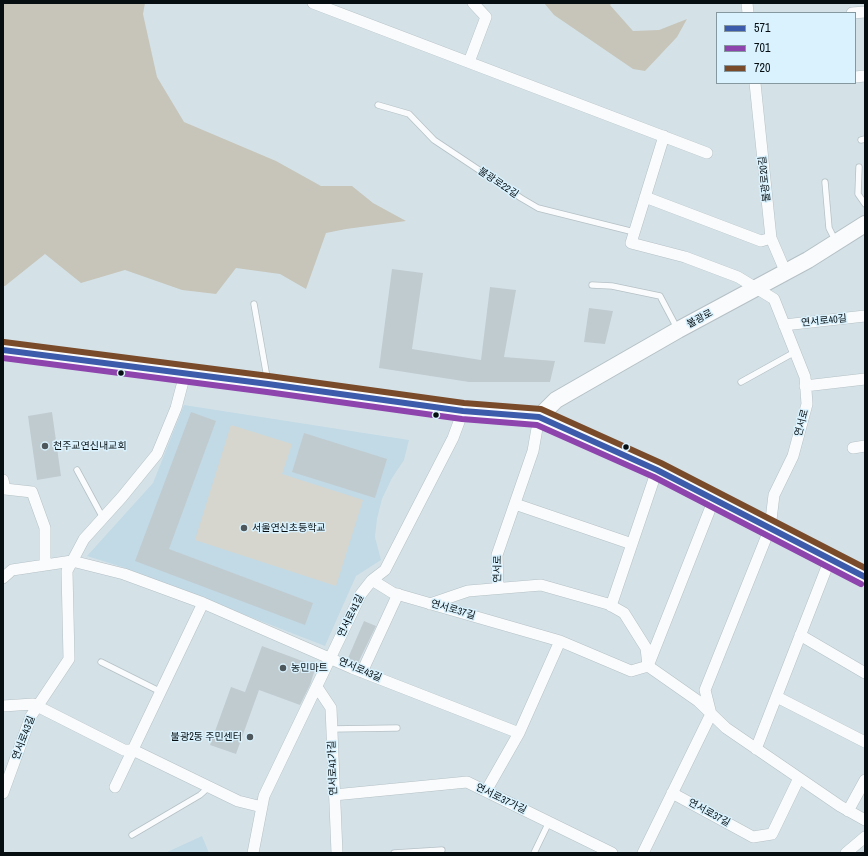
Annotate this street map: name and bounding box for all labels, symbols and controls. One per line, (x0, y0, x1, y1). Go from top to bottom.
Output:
legend (716, 12, 856, 84)
text: 571 (754, 20, 770, 36)
text: 701 (754, 40, 770, 56)
text: 720 (754, 60, 770, 76)
street label: 불광로20길 (757, 156, 773, 202)
street label: 불광로22길 (476, 165, 520, 201)
street label: 불광로 (685, 307, 715, 331)
street label: 연서로40길 (801, 313, 847, 329)
unlabelled marker (116, 368, 126, 378)
street label: 연서로 (793, 408, 811, 438)
unlabelled marker (431, 410, 441, 420)
place label: 천주교연신내교회 (53, 440, 127, 452)
marker: 천주교연신내교회 (40, 441, 50, 451)
unlabelled marker (621, 442, 631, 452)
place label: 서울연신초등학교 (252, 522, 326, 534)
marker: 서울연신초등학교 (239, 523, 249, 533)
street label: 연서로 (492, 555, 504, 583)
street label: 연서로41길 (336, 593, 366, 639)
street label: 연서로37길 (429, 598, 477, 622)
street label: 연서로43길 (337, 656, 383, 684)
place label: 농민마트 (291, 662, 328, 674)
marker: 농민마트 (278, 663, 288, 673)
street label: 연서로43길 (10, 714, 38, 762)
place label: 불광2동 주민센터 (171, 731, 242, 743)
marker: 불광2동 주민센터 (245, 732, 255, 742)
street label: 연서로41가길 (326, 740, 340, 796)
street label: 연서로37가길 (474, 782, 528, 816)
street label: 연서로37길 (686, 797, 732, 829)

